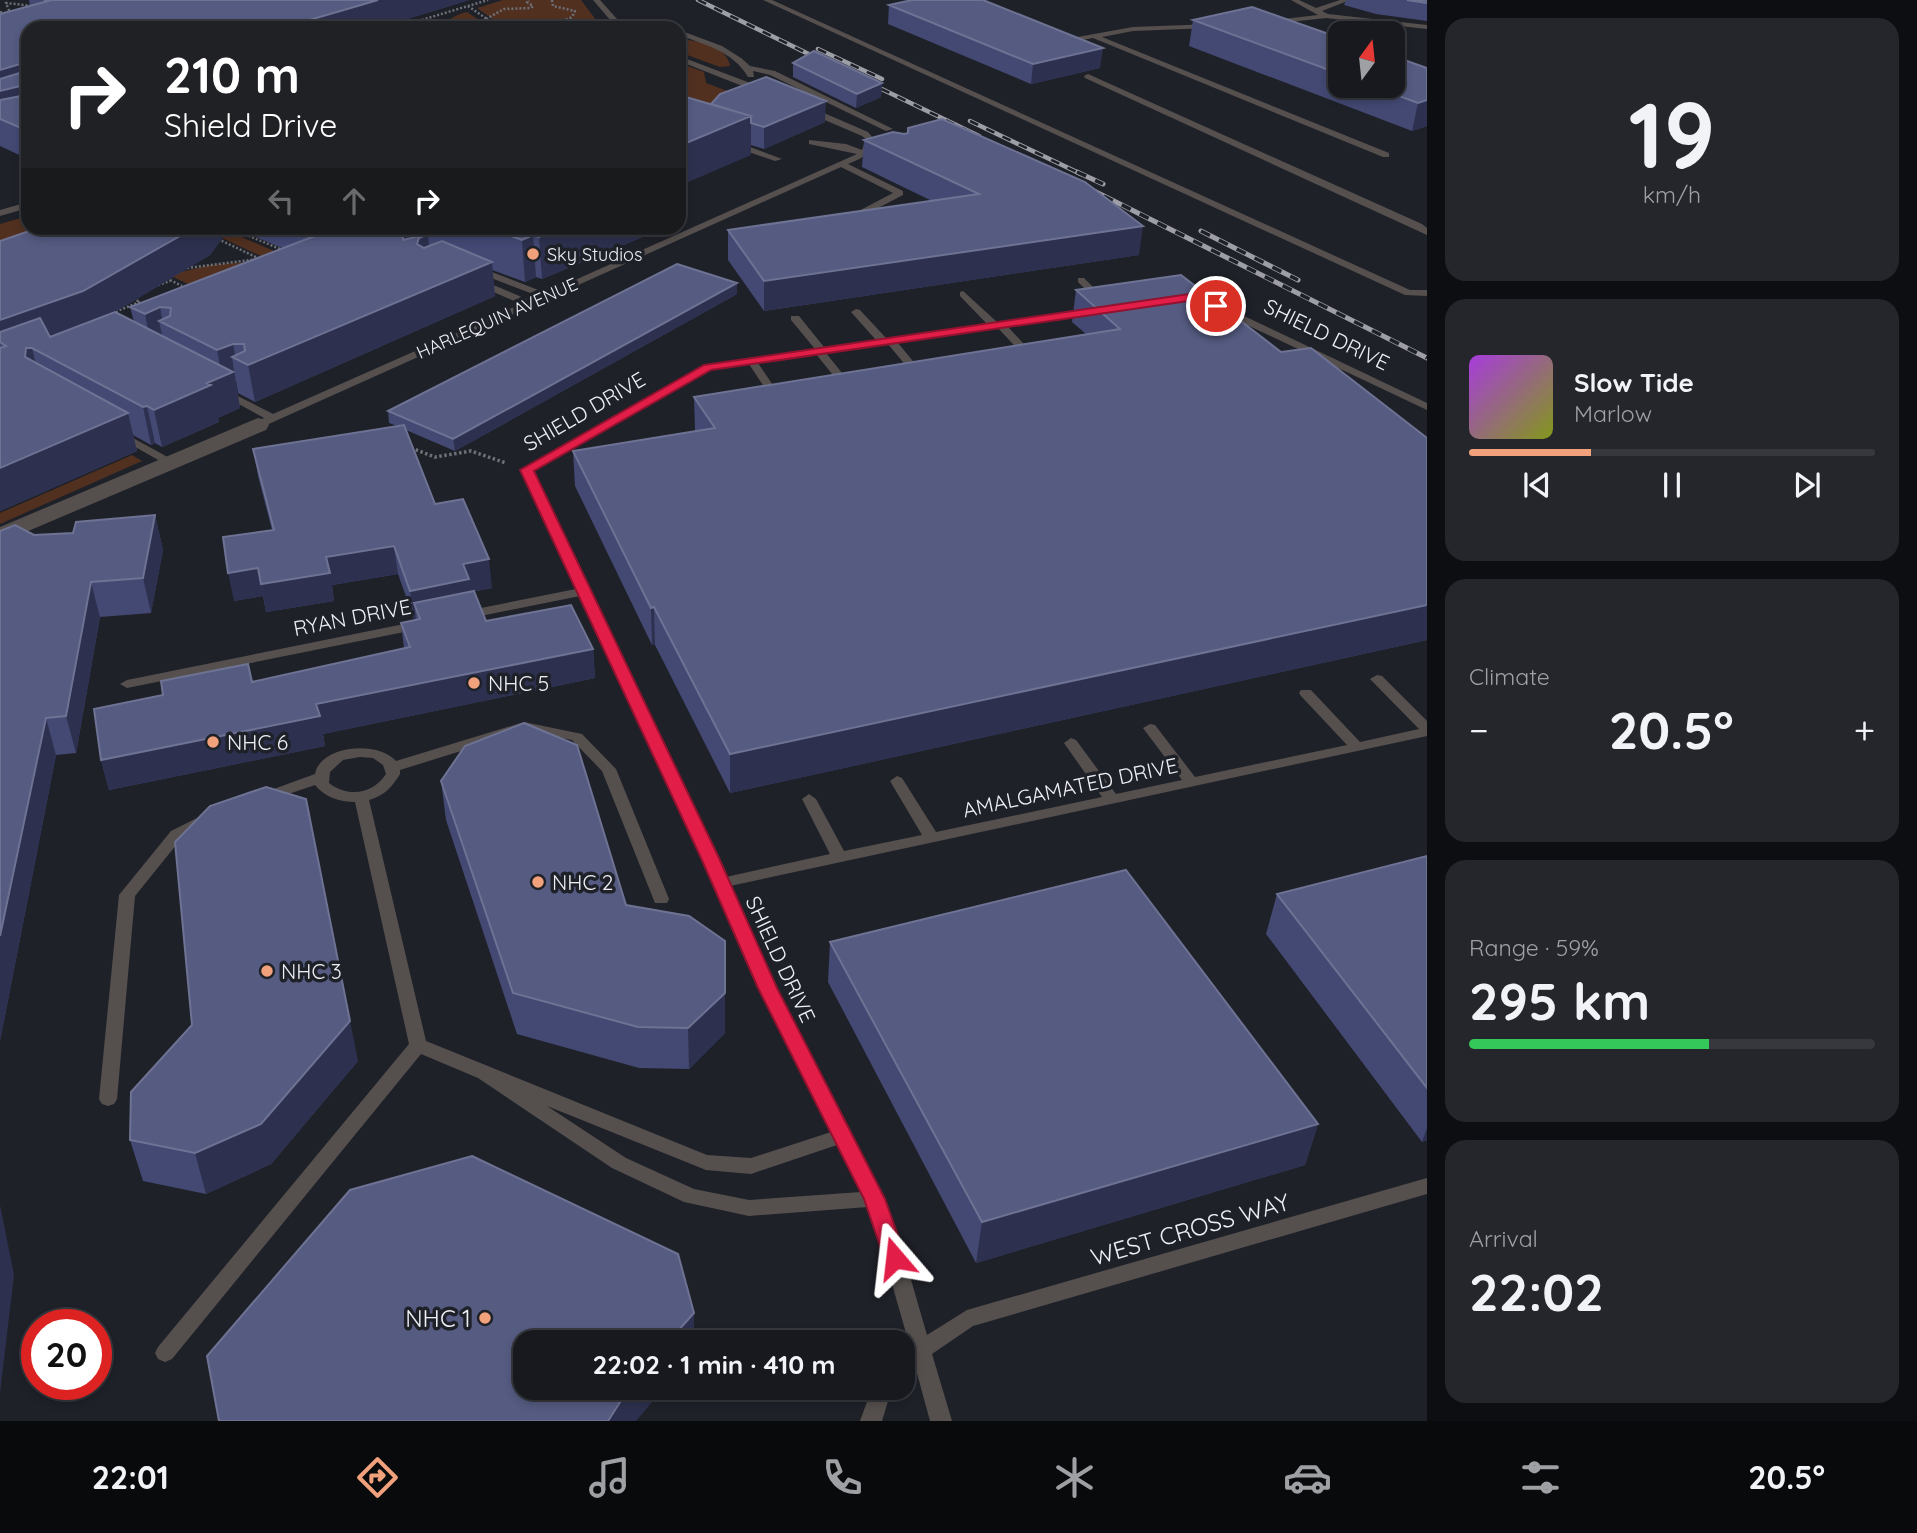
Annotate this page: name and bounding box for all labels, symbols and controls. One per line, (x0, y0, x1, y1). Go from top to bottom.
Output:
north arrow (1328, 21, 1405, 98)
map controls (1328, 21, 1405, 98)
text: 210 m (164, 44, 300, 105)
icon: right (49, 49, 140, 140)
text: 19 (1628, 77, 1716, 191)
text: Shield Drive (164, 105, 337, 145)
text: km/h (1643, 180, 1701, 209)
icon: left (262, 182, 300, 220)
icon: ahead (335, 182, 373, 220)
icon: right (408, 182, 446, 220)
place label: Sky Studios (547, 243, 642, 266)
marker: Sky Studios (525, 246, 541, 262)
street label: HARLEQUIN AVENUE (413, 272, 581, 364)
pin (1186, 276, 1246, 336)
icon: arrive (1197, 287, 1235, 325)
street label: SHIELD DRIVE (1260, 292, 1394, 376)
street label: SHIELD DRIVE (518, 366, 650, 456)
text: Slow Tide (1574, 366, 1694, 399)
text: Marlow (1574, 399, 1652, 428)
icon: previous (1518, 466, 1556, 504)
icon: pause (1653, 466, 1691, 504)
icon: next (1788, 466, 1826, 504)
street label: RYAN DRIVE (291, 593, 413, 641)
text: Climate (1469, 662, 1550, 691)
place label: NHC 5 (488, 670, 549, 696)
marker: NHC 5 (466, 675, 482, 691)
text: 20.5° (1609, 697, 1734, 762)
text: − (1469, 706, 1489, 754)
text: + (1854, 706, 1875, 754)
place label: NHC 6 (227, 729, 288, 755)
marker: NHC 6 (205, 734, 221, 750)
street label: AMALGAMATED DRIVE (960, 751, 1180, 823)
place label: NHC 2 (552, 869, 614, 895)
marker: NHC 2 (530, 874, 546, 890)
street label: SHIELD DRIVE (740, 892, 822, 1026)
text: Range · 59% (1469, 933, 1599, 962)
place label: NHC 3 (281, 958, 342, 984)
marker: NHC 3 (259, 963, 275, 979)
text: 295 km (1469, 968, 1650, 1033)
street label: WEST CROSS WAY (1087, 1186, 1293, 1272)
position arrow (858, 1221, 932, 1295)
text: Arrival (1469, 1224, 1538, 1253)
text: 22:02 (1469, 1259, 1604, 1324)
place label: NHC 1 (405, 1303, 471, 1333)
speed limit sign: 20 (21, 1309, 112, 1400)
marker: NHC 1 (477, 1310, 493, 1326)
text: 22:02 · 1 min · 410 m (593, 1348, 835, 1381)
icon: directions (353, 1453, 402, 1502)
icon: music (585, 1453, 634, 1502)
icon: phone (818, 1453, 867, 1502)
icon: climate (1050, 1453, 1099, 1502)
icon: car (1283, 1453, 1332, 1502)
icon: filters (1516, 1453, 1565, 1502)
text: 22:01 (92, 1457, 169, 1497)
text: 20.5° (1748, 1457, 1825, 1497)

